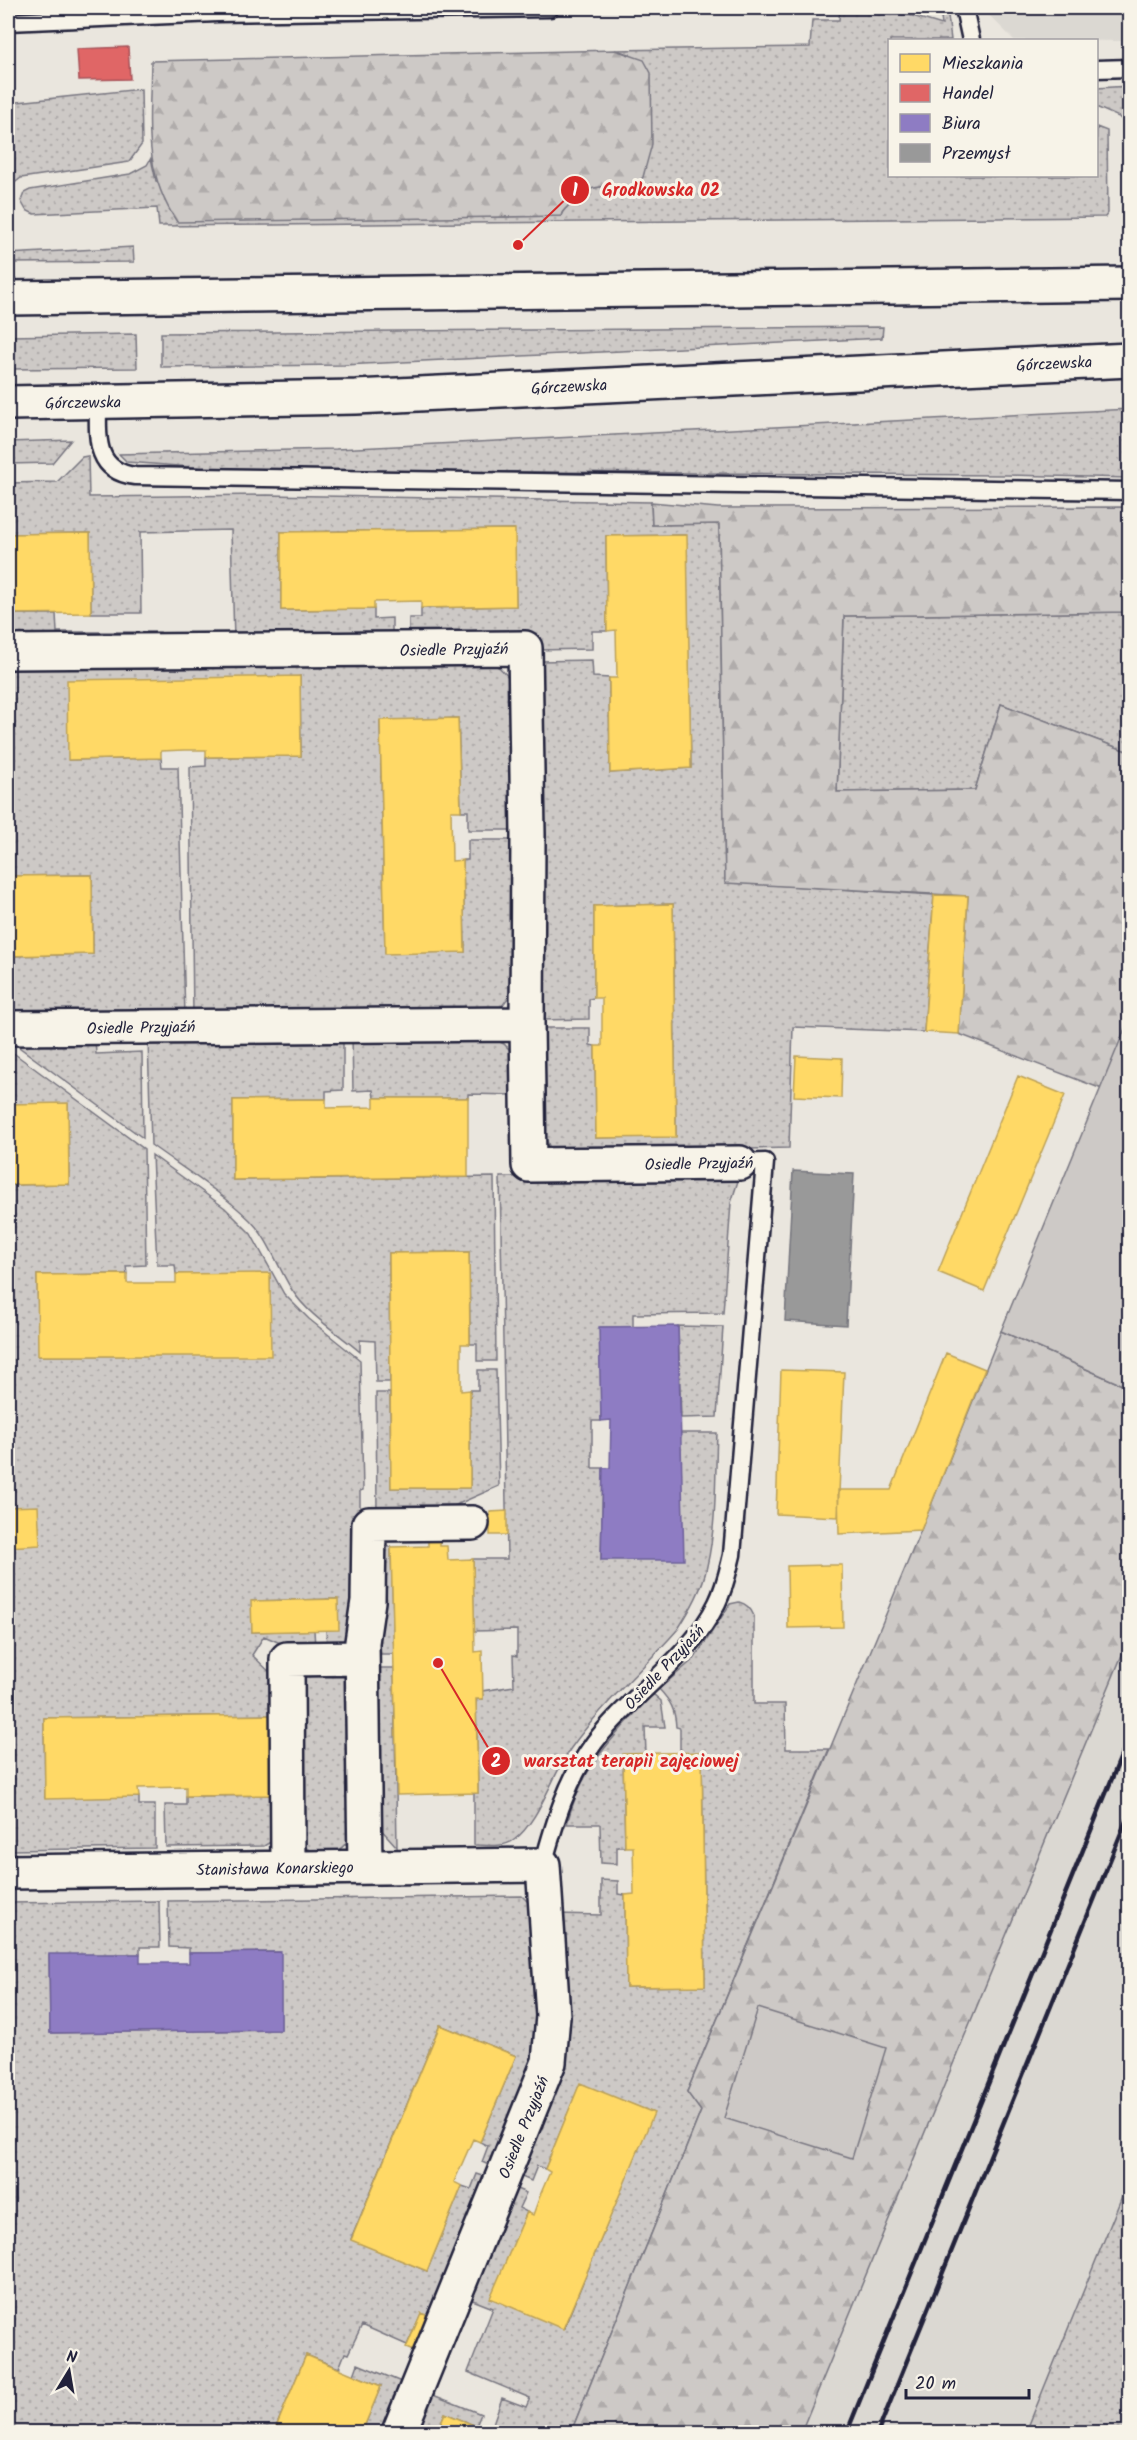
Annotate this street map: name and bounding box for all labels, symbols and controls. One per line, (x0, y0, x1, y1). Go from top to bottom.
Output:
legend (888, 39, 1098, 177)
text: Mieszkania (942, 50, 1023, 79)
text: Handel (942, 80, 994, 109)
text: Biura (942, 110, 981, 139)
text: Przemysł (942, 140, 1011, 169)
callout: Grodkowska 02 (560, 172, 732, 208)
text: 1 (572, 177, 578, 206)
text: Grodkowska 02 (602, 177, 720, 206)
street label: Górczewska (1015, 350, 1093, 379)
street label: Górczewska (530, 373, 608, 402)
street label: Górczewska (45, 390, 121, 417)
street label: Osiedle Przyjaźń (399, 637, 509, 664)
street label: Osiedle Przyjaźń (86, 1015, 196, 1042)
street label: Osiedle Przyjaźń (644, 1151, 754, 1178)
street label: Osiedle Przyjaźń (619, 1620, 711, 1716)
callout: warsztat terapii zajęciowej (481, 1743, 750, 1779)
text: 2 (491, 1748, 501, 1777)
text: warsztat terapii zajęciowej (523, 1748, 740, 1777)
street label: Stanisława Konarskiego (196, 1856, 354, 1883)
street label: Osiedle Przyjaźń (492, 2072, 556, 2183)
north arrow (39, 2341, 99, 2401)
text: N (64, 2345, 79, 2371)
scale bar (906, 2362, 1029, 2400)
text: 20 m (915, 2370, 956, 2399)

